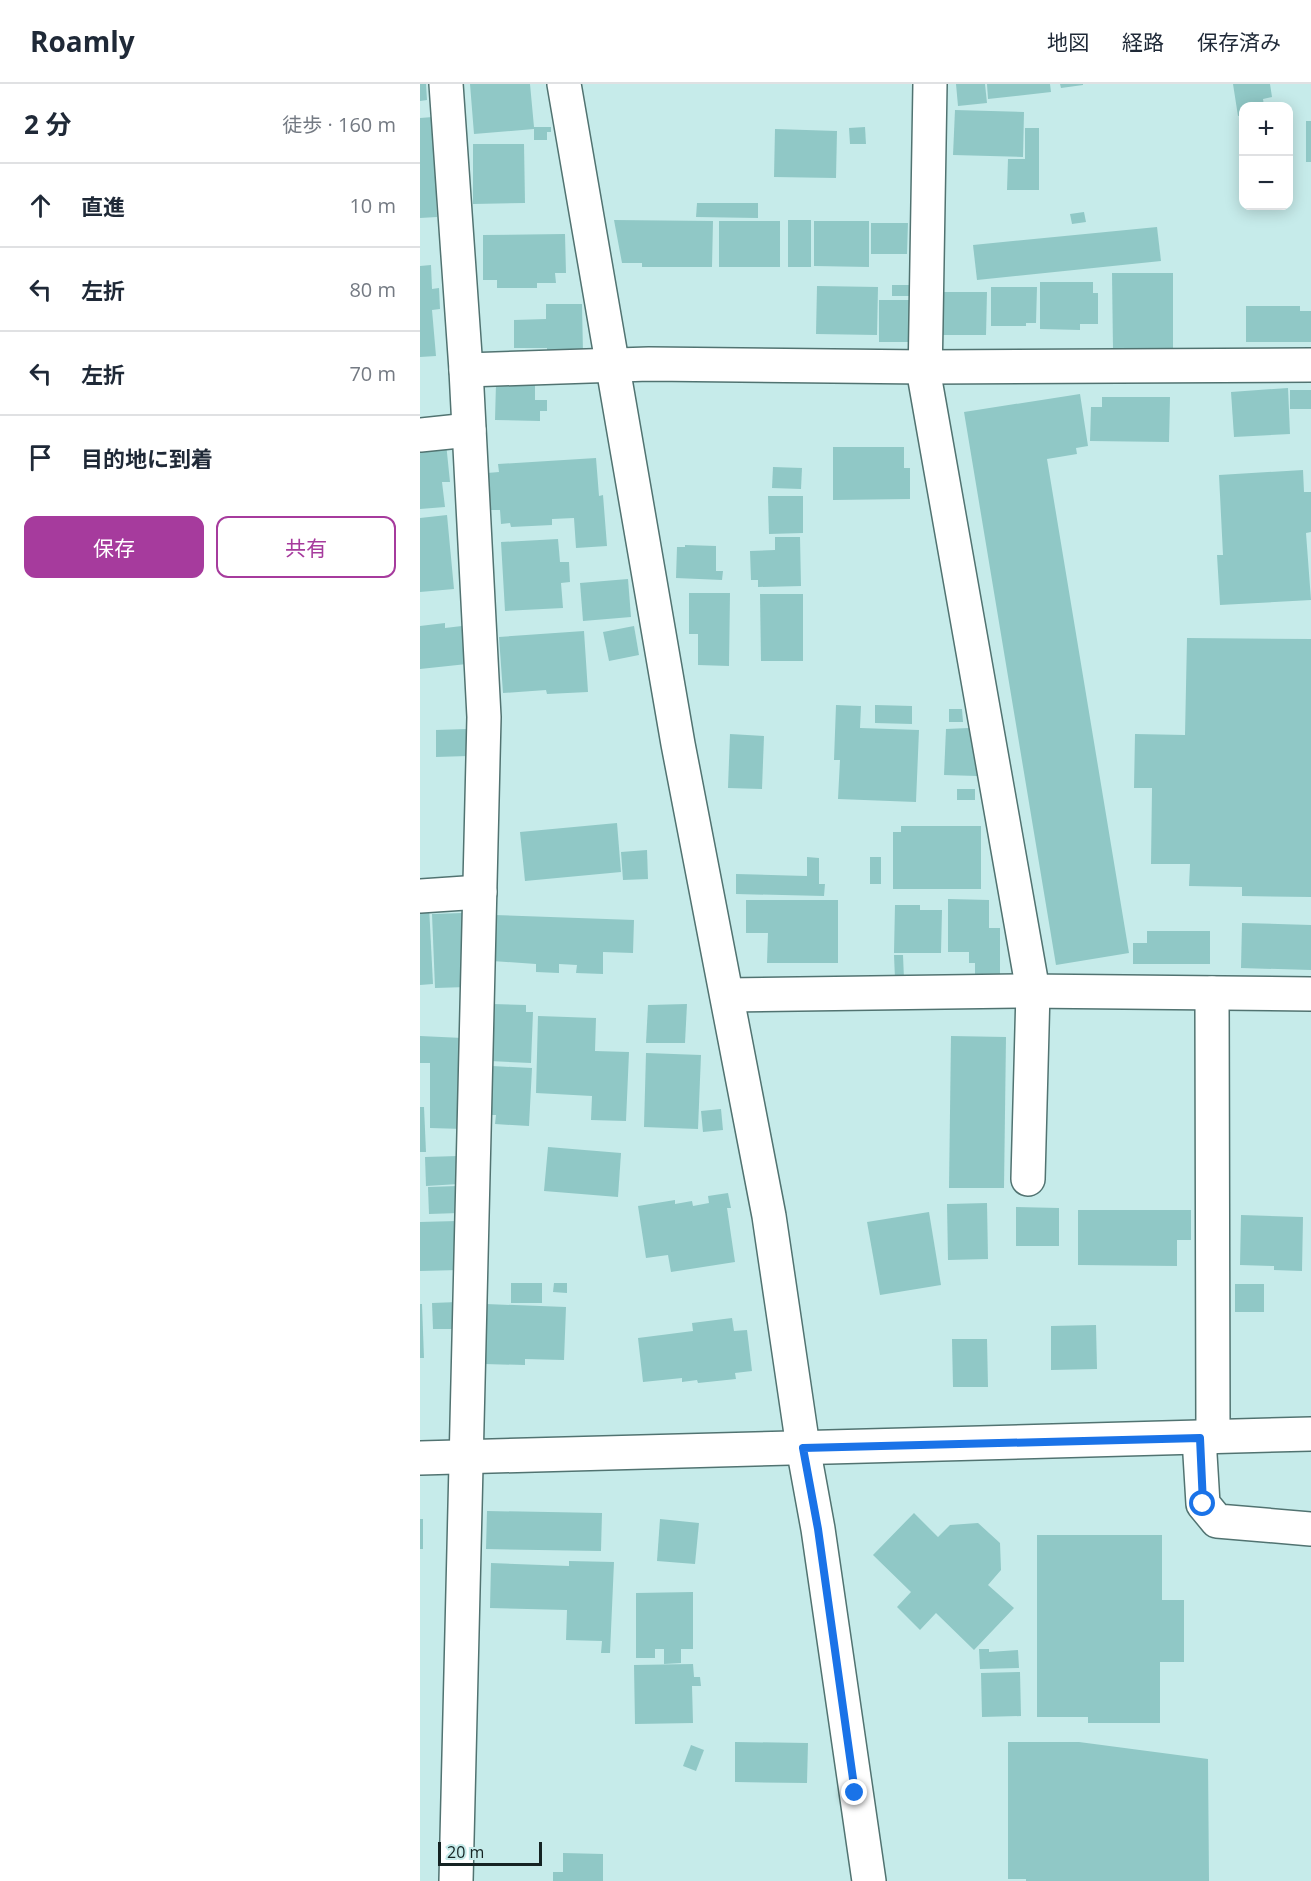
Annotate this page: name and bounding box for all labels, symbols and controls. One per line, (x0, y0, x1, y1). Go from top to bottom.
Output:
text: Roamly (30, 22, 135, 60)
text: 地図 (1047, 28, 1089, 56)
text: 経路 (1122, 28, 1164, 56)
text: 保存済み (1197, 28, 1281, 56)
map controls (1239, 102, 1293, 210)
button: + (1239, 102, 1293, 156)
text: 2 分 (24, 106, 72, 142)
text: 徒歩 · 160 m (282, 111, 396, 138)
button: − (1239, 156, 1293, 210)
icon: ahead (24, 189, 57, 222)
text: 直進 (81, 191, 125, 221)
text: 10 m (349, 192, 396, 219)
icon: left (24, 273, 57, 306)
text: 左折 (81, 275, 125, 305)
text: 80 m (349, 276, 396, 303)
icon: left (24, 357, 57, 390)
text: 左折 (81, 359, 125, 389)
text: 70 m (349, 360, 396, 387)
icon: arrive (24, 441, 57, 474)
text: 目的地に到着 (81, 443, 213, 473)
button: 保存 (24, 516, 204, 578)
button: 共有 (216, 516, 396, 578)
route start (1189, 1490, 1215, 1516)
route end (841, 1779, 867, 1805)
scale bar (438, 1839, 542, 1866)
text: 20 m (447, 1841, 484, 1863)

